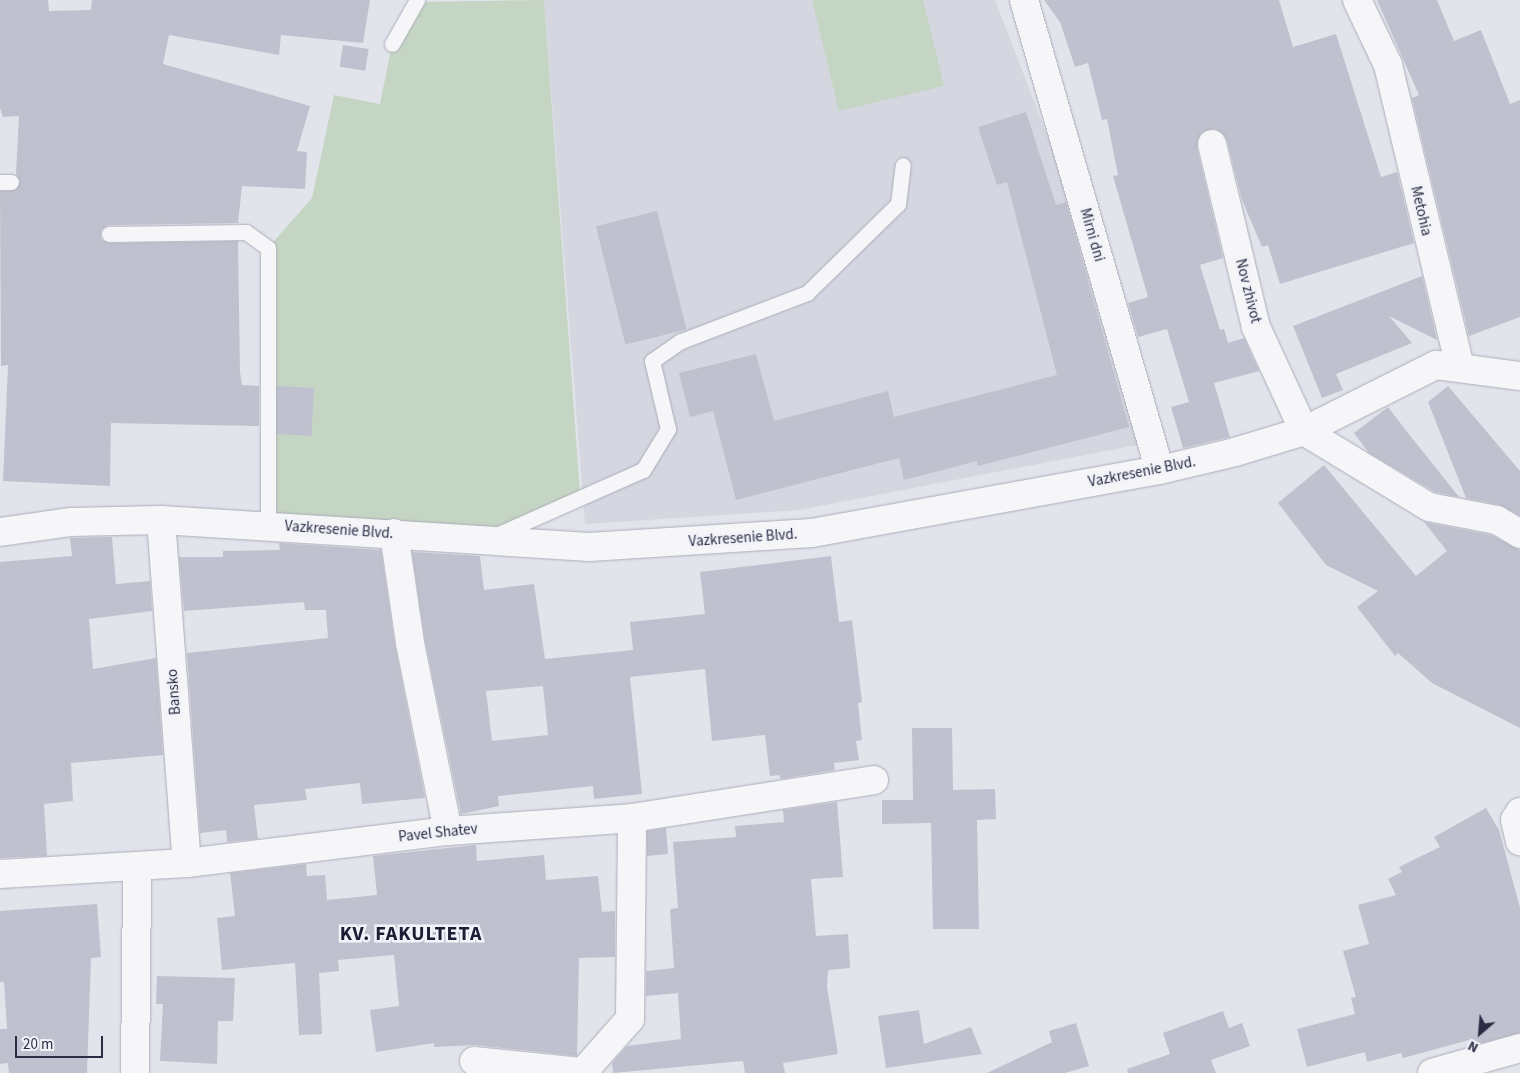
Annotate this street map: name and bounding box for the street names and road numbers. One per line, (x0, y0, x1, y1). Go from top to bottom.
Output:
street label: Metohia (1407, 184, 1435, 238)
street label: Mirni dni (1076, 206, 1108, 264)
street label: Nov zhivot (1231, 257, 1265, 325)
street label: Vazkresenie Blvd. (1087, 453, 1197, 491)
street label: Vazkresenie Blvd. (284, 517, 394, 543)
street label: Vazkresenie Blvd. (688, 525, 798, 551)
street label: Bansko (163, 668, 185, 716)
street label: Pavel Shatev (398, 820, 478, 846)

